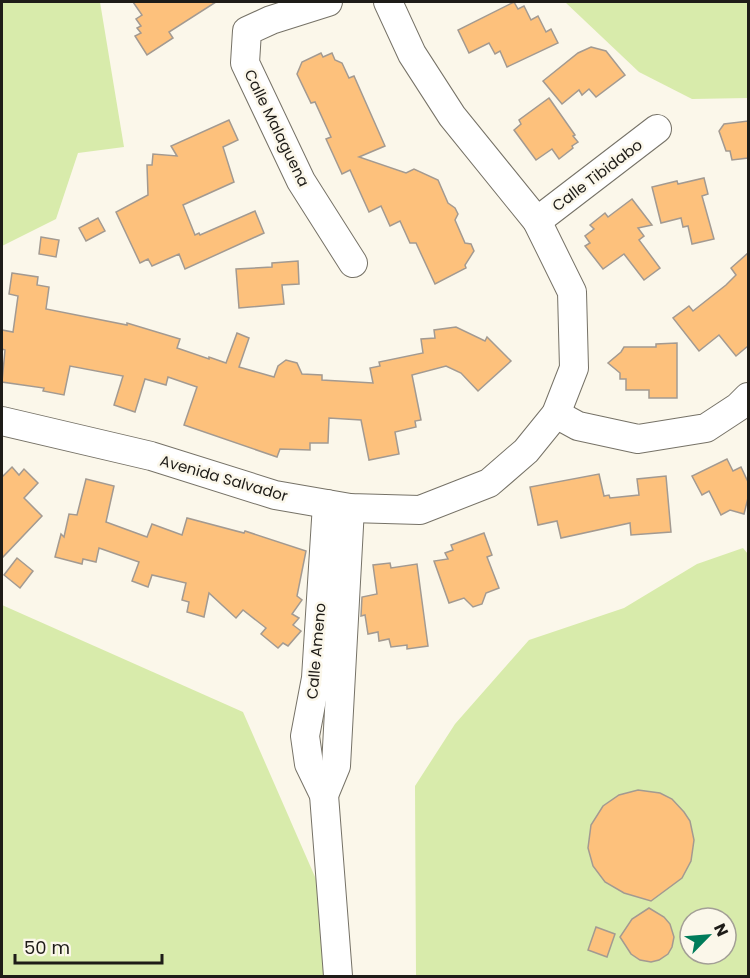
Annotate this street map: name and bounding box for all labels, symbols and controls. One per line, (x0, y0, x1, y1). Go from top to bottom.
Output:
street label: Calle Malaguena (239, 66, 315, 190)
street label: Calle Tibidabo (548, 134, 646, 216)
street label: Avenida Salvador (158, 450, 291, 506)
street label: Calle Ameno (301, 602, 331, 700)
north arrow (678, 906, 738, 966)
text: N (708, 920, 734, 940)
scale bar (15, 927, 162, 965)
text: 50 m (24, 935, 70, 960)

